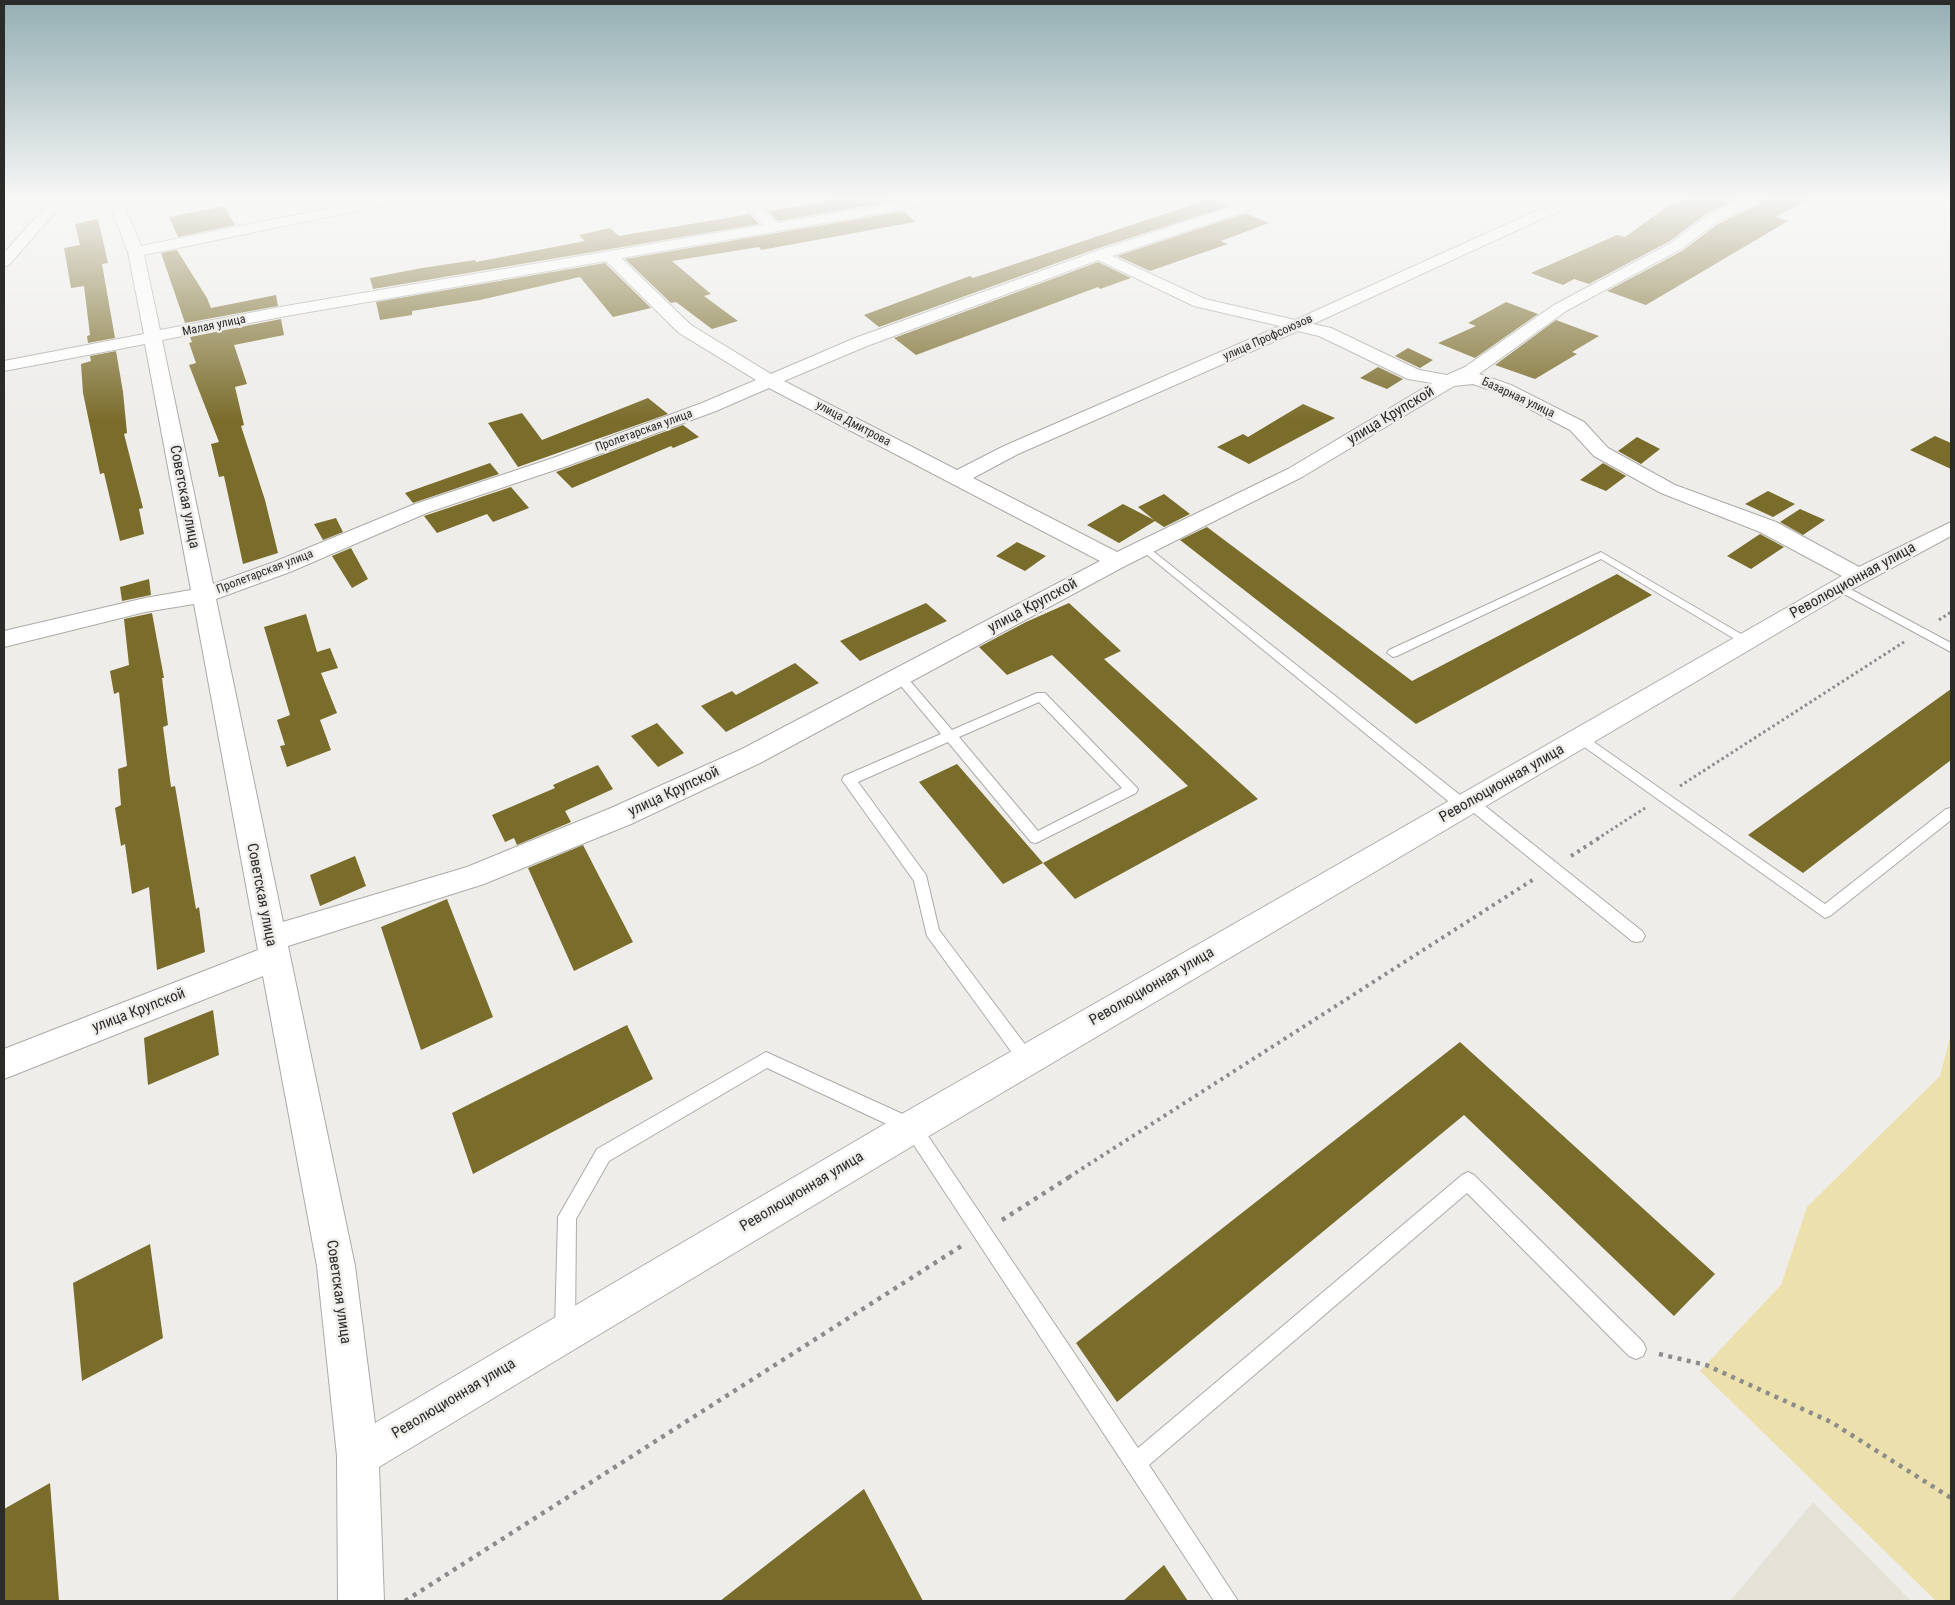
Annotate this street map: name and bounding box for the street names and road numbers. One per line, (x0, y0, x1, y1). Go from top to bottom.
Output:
street label: Малая улица (181, 312, 247, 340)
street label: улица Профсоюзов (1221, 312, 1315, 364)
street label: Базарная улица (1479, 375, 1557, 421)
street label: улица Крупской (1344, 383, 1438, 449)
street label: улица Дмитрова (813, 398, 893, 450)
street label: Пролетарская улица (593, 407, 695, 455)
street label: Советская улица (165, 444, 203, 550)
street label: Революционная улица (1787, 539, 1919, 623)
street label: Пролетарская улица (215, 547, 315, 597)
street label: улица Крупской (985, 575, 1081, 637)
street label: Революционная улица (1436, 741, 1568, 827)
street label: улица Крупской (626, 763, 722, 821)
street label: Советская улица (242, 842, 280, 948)
street label: Революционная улица (1086, 944, 1218, 1030)
street label: улица Крупской (90, 985, 188, 1037)
street label: Революционная улица (737, 1148, 867, 1236)
street label: Советская улица (322, 1239, 354, 1345)
street label: Революционная улица (389, 1355, 519, 1443)

